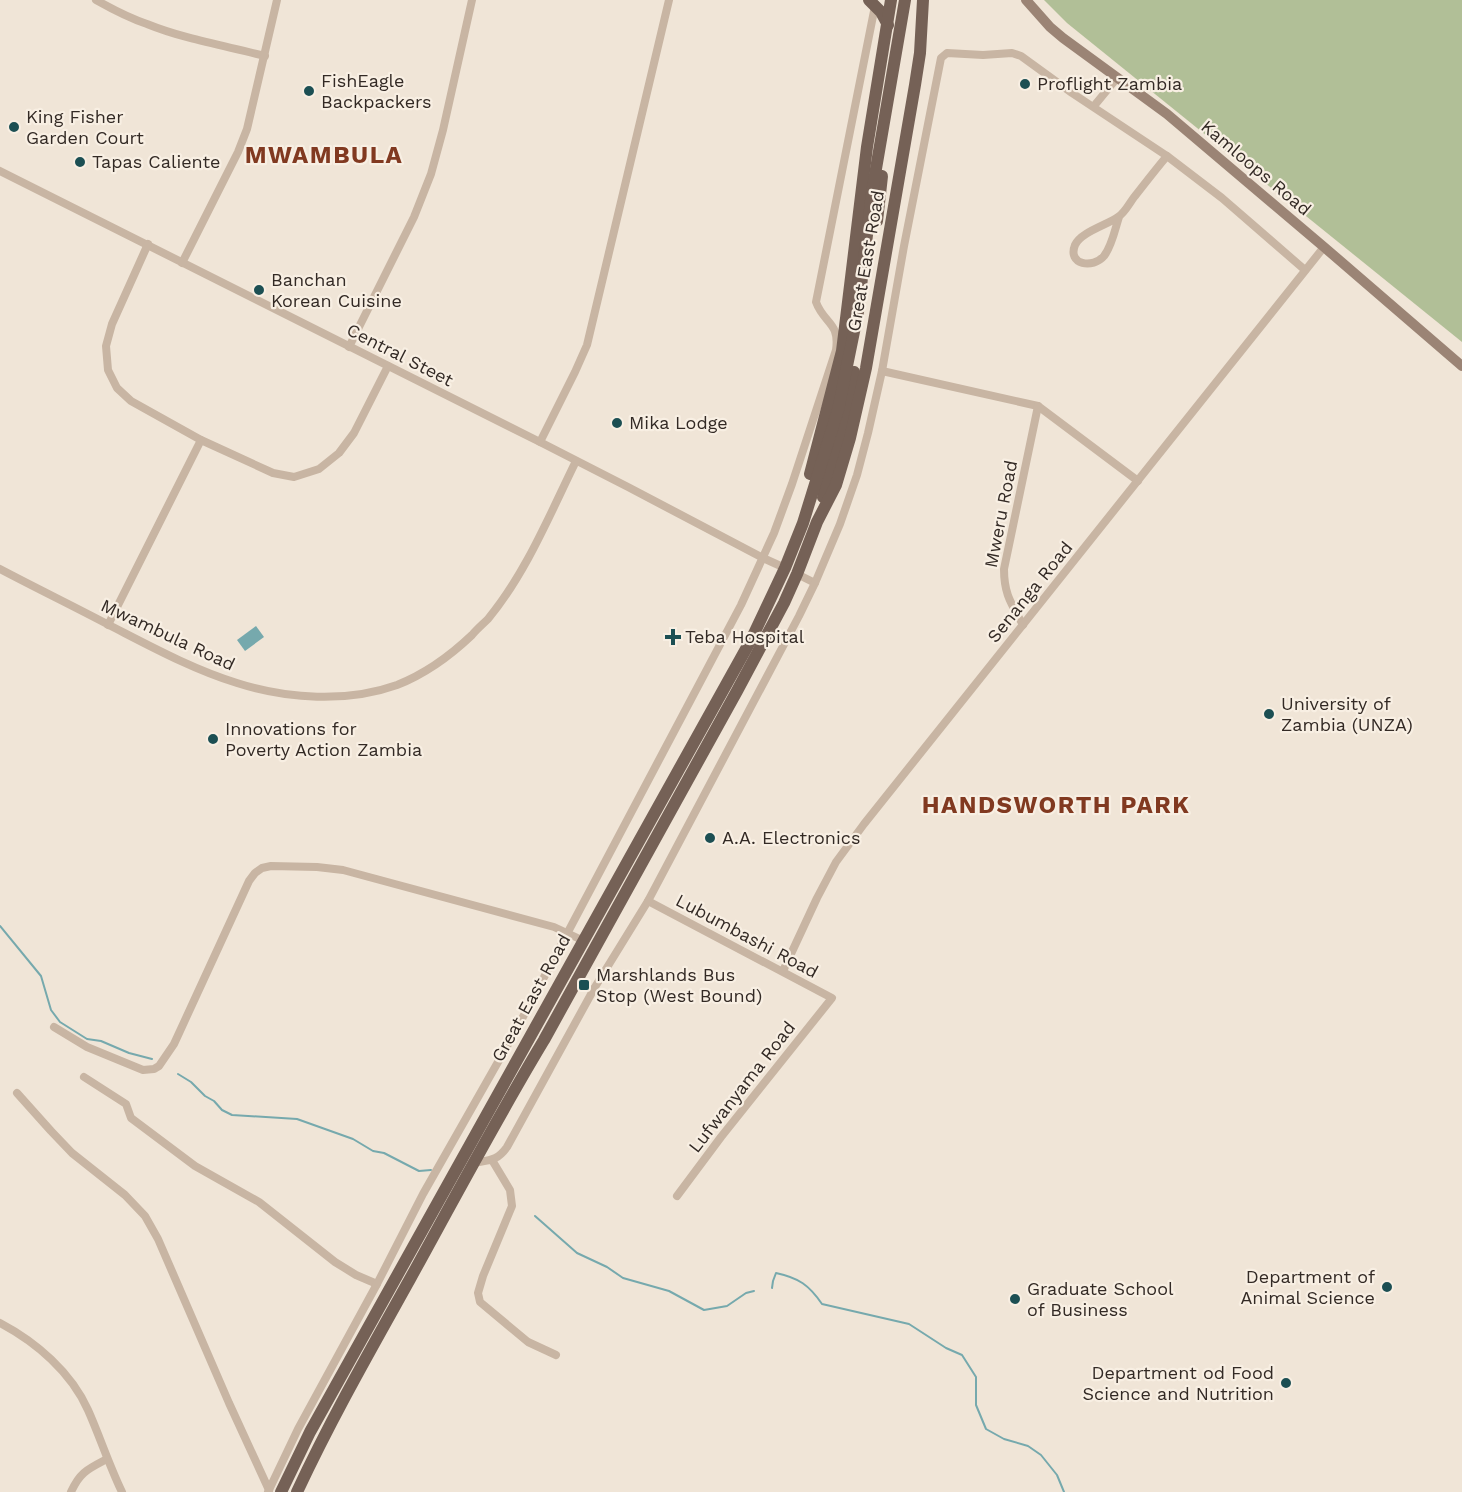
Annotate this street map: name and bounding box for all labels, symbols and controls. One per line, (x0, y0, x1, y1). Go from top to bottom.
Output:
place label: FishEagle Backpackers (321, 70, 432, 112)
place label: Proflight Zambia (1037, 73, 1182, 94)
marker: Proflight Zambia (1018, 77, 1032, 91)
marker: FishEagle Backpackers (302, 84, 316, 98)
place label: King Fisher Garden Court (26, 106, 144, 148)
street label: Kamloops Road (1197, 116, 1315, 220)
marker: King Fisher Garden Court (7, 120, 21, 134)
district label: MWAMBULA (245, 141, 403, 169)
place label: Tapas Caliente (92, 151, 221, 172)
marker: Tapas Caliente (73, 155, 87, 169)
street label: Great East Road (843, 189, 888, 333)
place label: Banchan Korean Cuisine (271, 269, 402, 311)
marker: Banchan Korean Cuisine (252, 283, 266, 297)
street label: Central Steet (343, 319, 457, 391)
place label: Mika Lodge (629, 412, 728, 433)
marker: Mika Lodge (610, 416, 624, 430)
street label: Mweru Road (980, 458, 1021, 569)
street label: Senanga Road (982, 537, 1077, 646)
street label: Mwambula Road (98, 594, 239, 675)
place label: Teba Hospital (685, 626, 805, 647)
marker: Teba Hospital (666, 630, 680, 644)
place label: University of Zambia (UNZA) (1281, 693, 1413, 735)
marker: University of Zambia (UNZA) (1262, 707, 1276, 721)
place label: Innovations for Poverty Action Zambia (225, 718, 422, 760)
marker: Innovations for Poverty Action Zambia (206, 732, 220, 746)
district label: HANDSWORTH PARK (922, 791, 1190, 819)
place label: A.A. Electronics (722, 827, 860, 848)
marker: A.A. Electronics (703, 831, 717, 845)
street label: Lubumbashi Road (672, 889, 822, 982)
street label: Great East Road (487, 930, 574, 1065)
place label: Marshlands Bus Stop (West Bound) (596, 964, 762, 1006)
marker: Marshlands Bus Stop (West Bound) (577, 978, 591, 992)
street label: Lufwanyama Road (684, 1017, 799, 1157)
place label: Department of Animal Science (1240, 1266, 1375, 1308)
place label: Graduate School of Business (1027, 1278, 1174, 1320)
marker: Department of Animal Science (1380, 1280, 1394, 1294)
marker: Graduate School of Business (1008, 1292, 1022, 1306)
place label: Department od Food Science and Nutrition (1083, 1362, 1274, 1404)
marker: Department od Food Science and Nutrition (1279, 1376, 1293, 1390)

